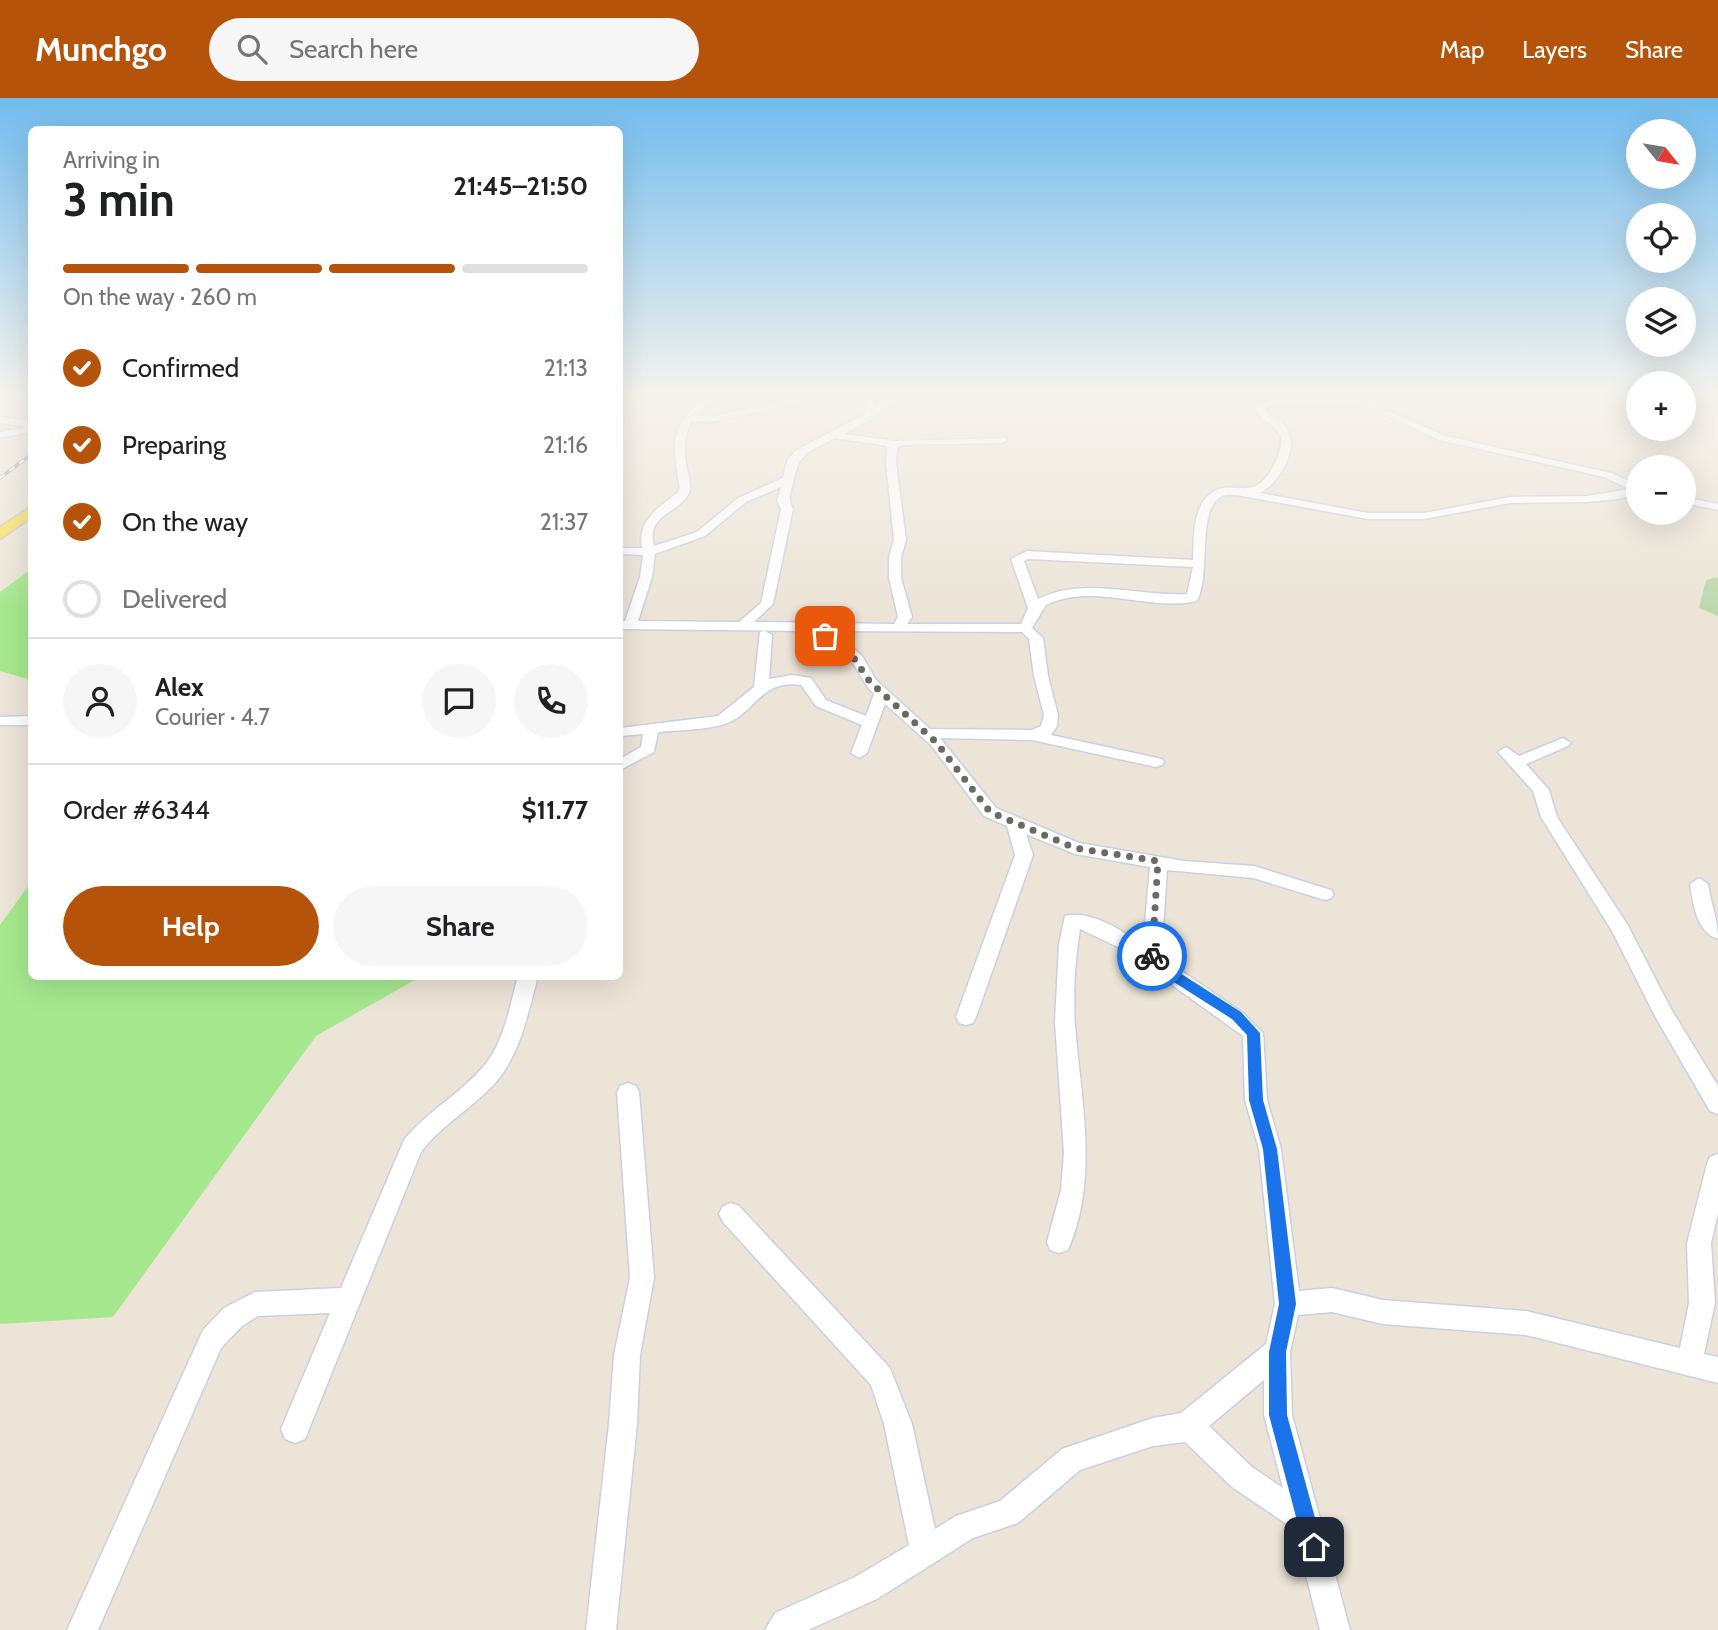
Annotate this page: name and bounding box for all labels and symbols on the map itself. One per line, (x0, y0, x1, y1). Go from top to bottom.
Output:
north arrow (1626, 119, 1696, 189)
pin (795, 606, 855, 666)
courier (1117, 921, 1187, 991)
pin (1284, 1517, 1344, 1577)

